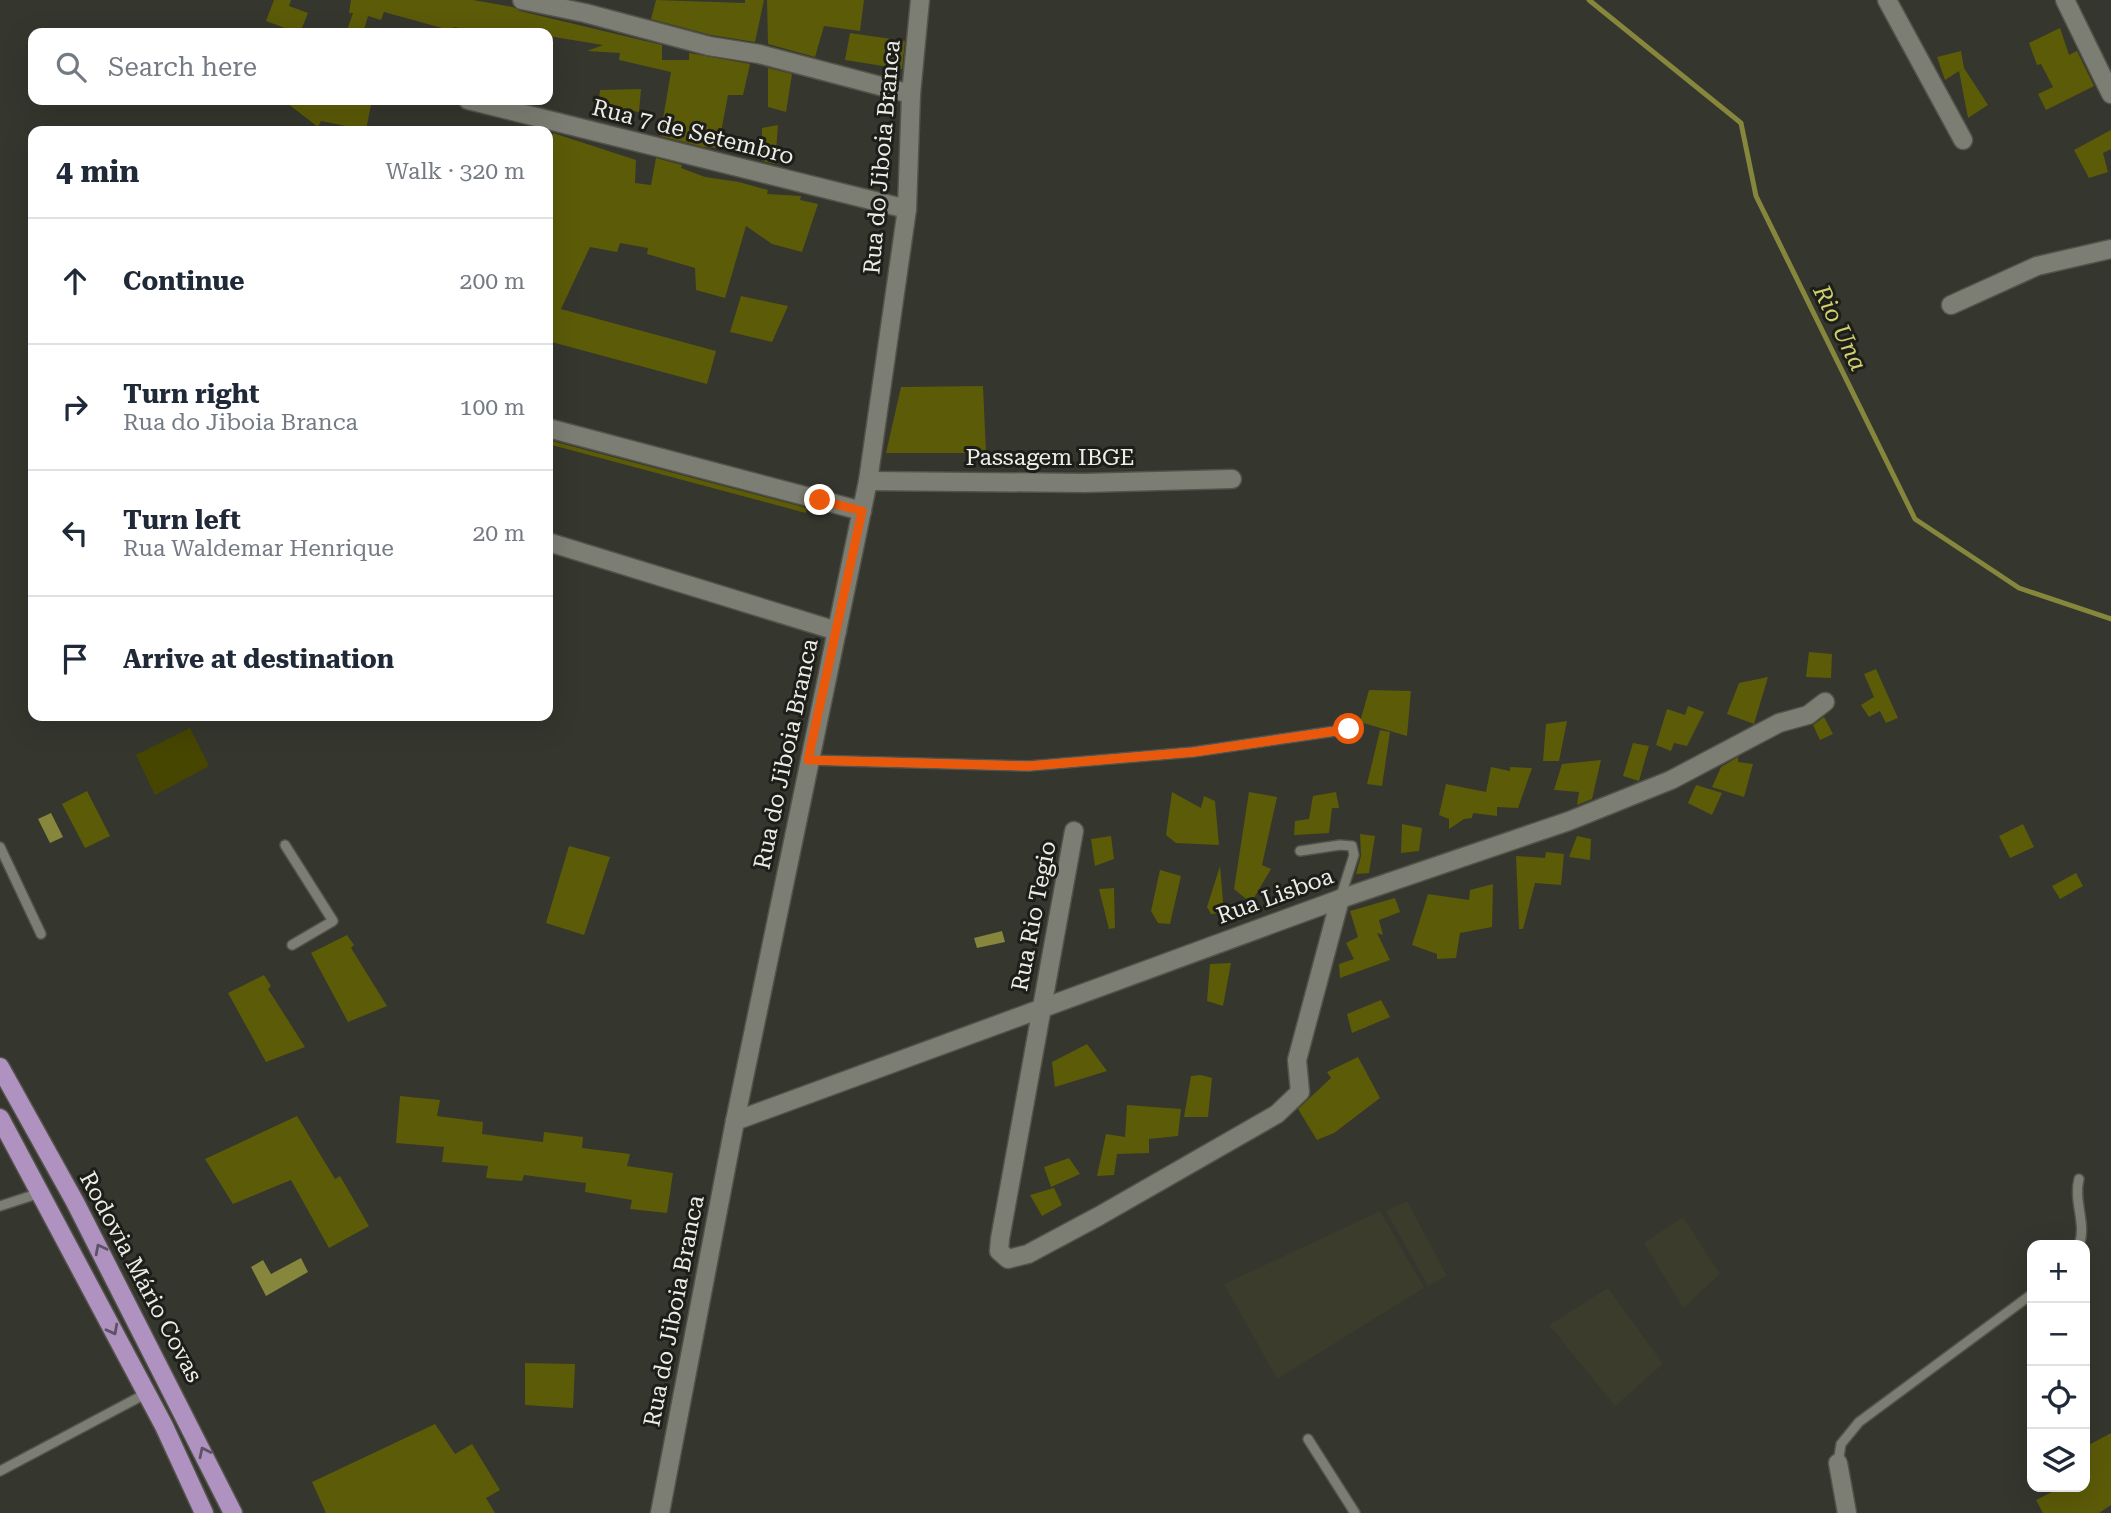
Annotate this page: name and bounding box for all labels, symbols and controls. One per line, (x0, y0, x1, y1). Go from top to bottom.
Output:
search box (28, 28, 553, 105)
street label: Rua do Jiboia Branca (858, 38, 906, 275)
icon: search (52, 48, 90, 86)
text: Search here (108, 52, 257, 82)
street label: Rua 7 de Setembro (589, 94, 797, 170)
text: 4 min (56, 154, 139, 189)
text: Walk · 320 m (386, 158, 525, 185)
icon: ahead (56, 262, 94, 300)
text: Continue (123, 266, 245, 296)
text: 200 m (460, 268, 525, 295)
water label: Rio Una (1807, 280, 1873, 375)
text: Turn right (123, 379, 259, 409)
icon: right (56, 388, 94, 426)
text: 100 m (460, 394, 525, 421)
text: Rua do Jiboia Branca (123, 409, 358, 436)
street label: Passagem IBGE (965, 444, 1135, 471)
route end (804, 484, 835, 515)
text: Turn left (123, 505, 241, 535)
icon: left (56, 514, 94, 552)
text: 20 m (472, 520, 525, 547)
text: Rua Waldemar Henrique (123, 535, 394, 562)
street label: Rua do Jiboia Branca (748, 636, 824, 872)
icon: arrive (56, 640, 94, 678)
text: Arrive at destination (123, 644, 394, 674)
route start (1333, 713, 1364, 744)
street label: Rua Rio Tegio (1006, 839, 1062, 993)
street label: Rua Lisboa (1213, 862, 1337, 930)
street label: Rodovia Mário Covas (74, 1167, 208, 1387)
street label: Rua do Jiboia Branca (638, 1193, 710, 1429)
map controls (2027, 1240, 2090, 1492)
button: + (2027, 1240, 2090, 1303)
one-way arrow (94, 1244, 108, 1256)
button: − (2027, 1303, 2090, 1366)
one-way arrow (105, 1322, 118, 1335)
button: locate (2027, 1366, 2090, 1429)
button: layers (2027, 1429, 2090, 1492)
one-way arrow (198, 1446, 212, 1459)

